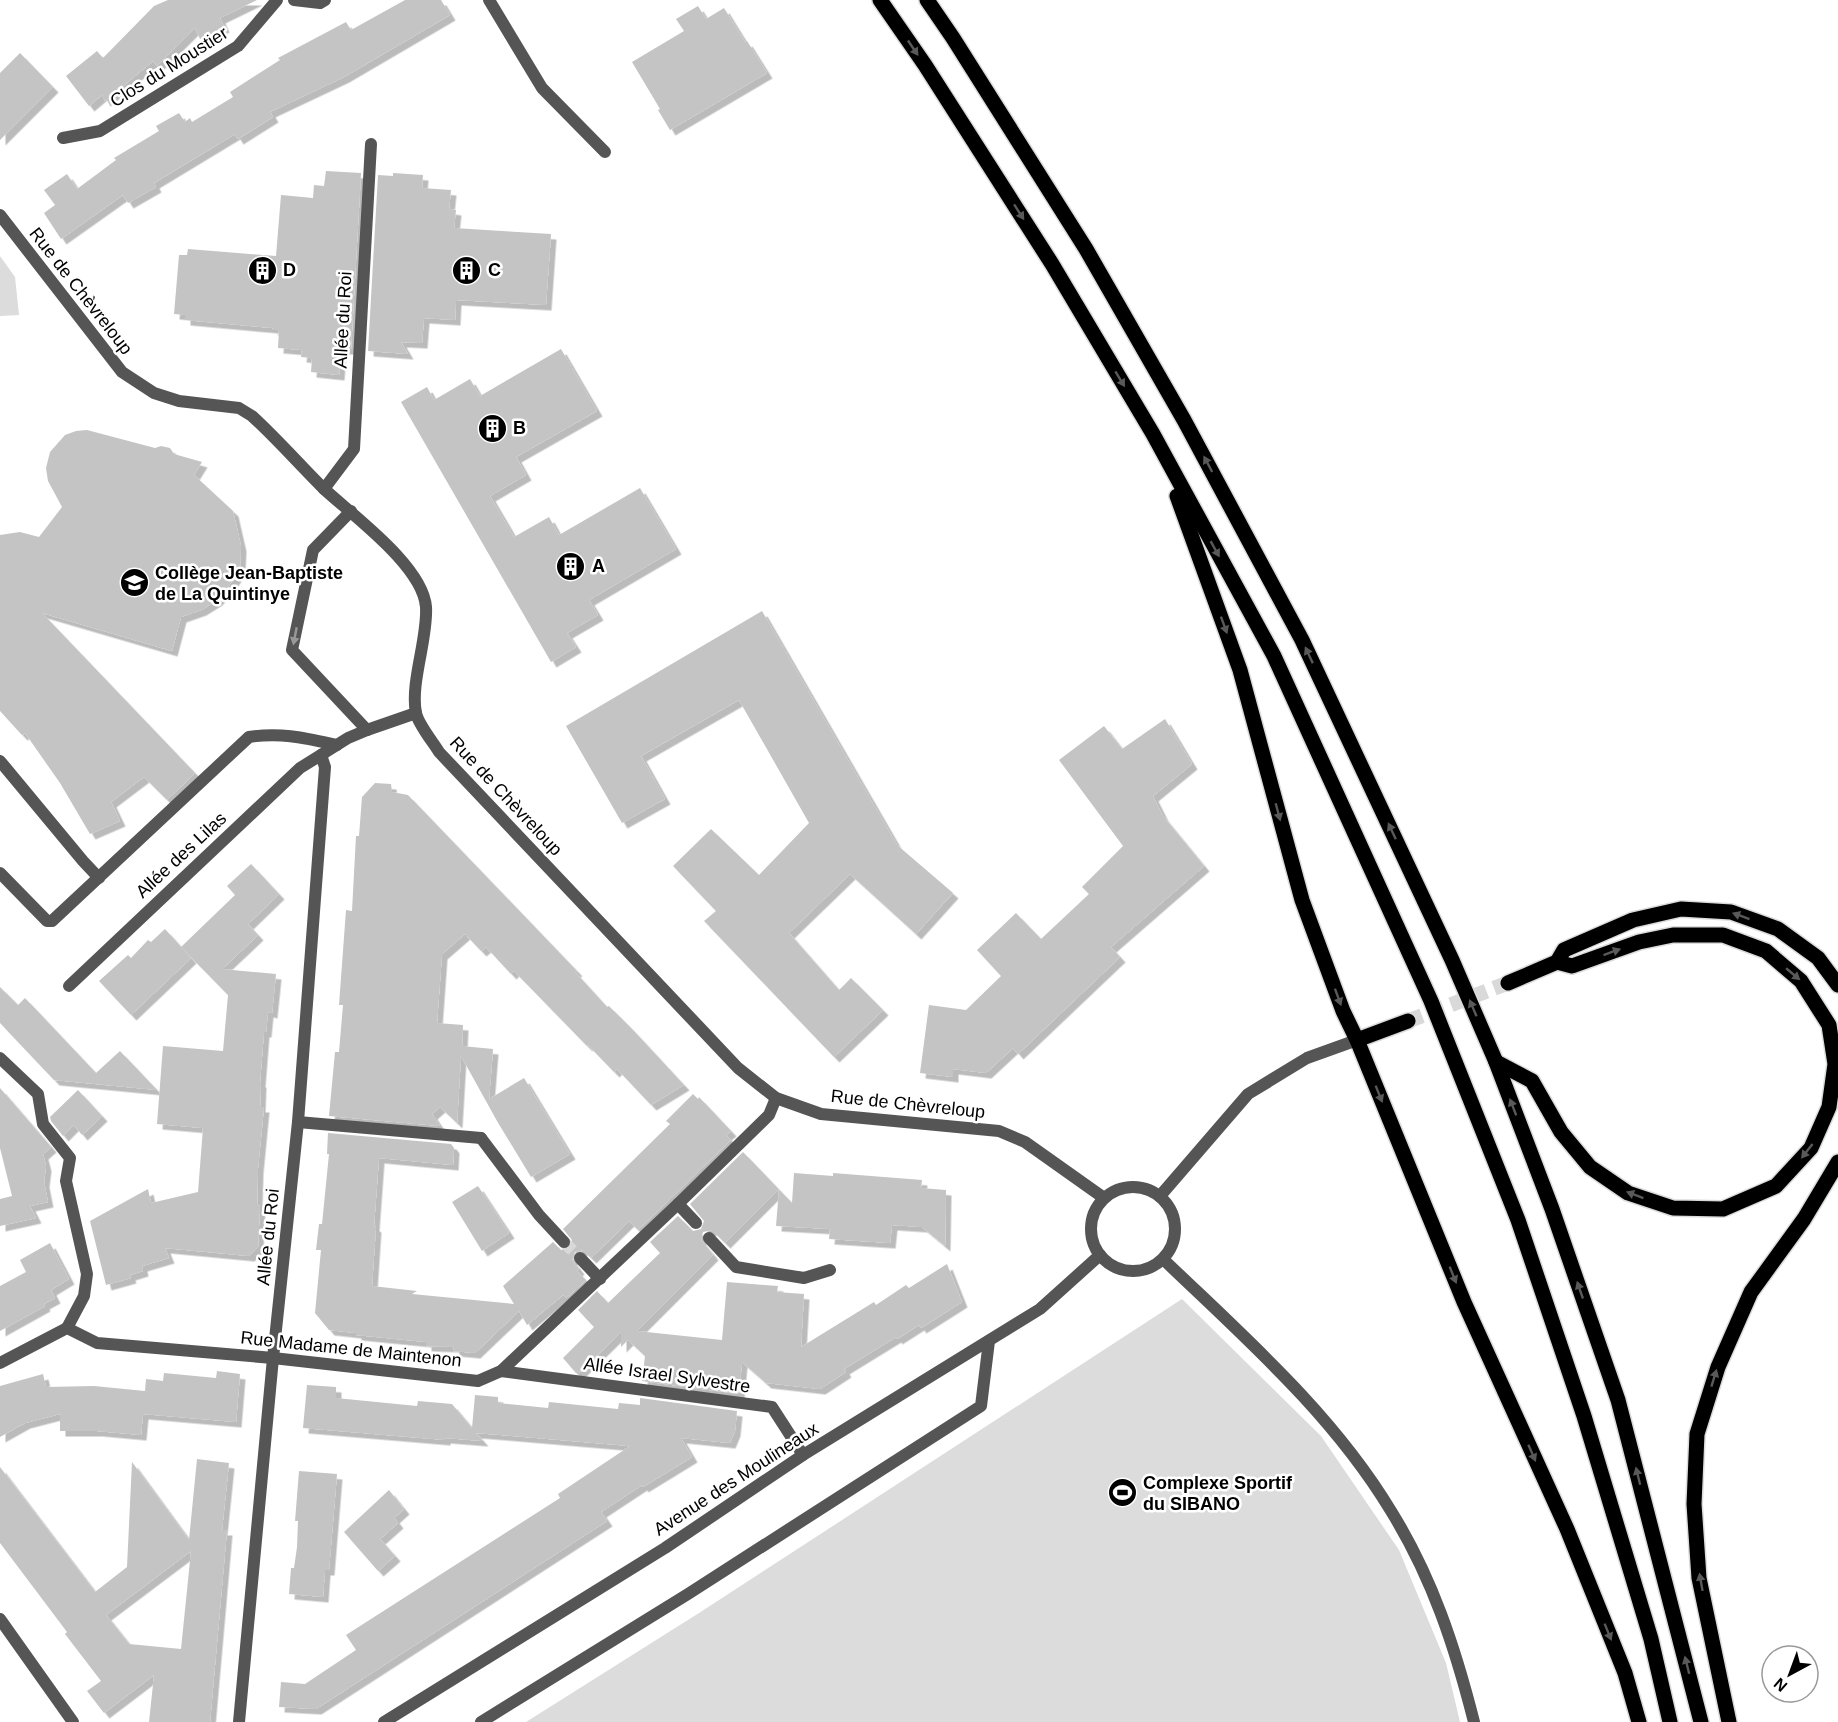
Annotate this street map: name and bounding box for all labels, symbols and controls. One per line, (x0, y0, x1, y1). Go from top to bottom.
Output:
street label: Clos du Moustier (106, 23, 232, 111)
one-way arrow (907, 40, 919, 56)
one-way arrow (1013, 204, 1024, 220)
street label: Rue de Chèvreloup (25, 224, 137, 358)
building icon: D (246, 254, 278, 286)
building icon: C (451, 254, 483, 286)
place label: D (283, 260, 296, 280)
place label: C (488, 260, 501, 280)
street label: Allée du Roi (330, 271, 356, 369)
one-way arrow (1115, 371, 1126, 387)
building icon: B (476, 412, 508, 444)
place label: B (513, 418, 526, 438)
one-way arrow (1203, 455, 1213, 472)
one-way arrow (1210, 541, 1220, 558)
building icon: A (555, 550, 587, 582)
place label: A (592, 556, 605, 576)
place label: Collège Jean-Baptiste de La Quintinye (155, 563, 343, 604)
school or university icon: Collège Jean-Baptiste de La Quintinye (118, 567, 150, 599)
one-way arrow (1219, 616, 1229, 634)
one-way arrow (290, 626, 299, 645)
one-way arrow (1304, 646, 1313, 663)
street label: Rue de Chèvreloup (446, 732, 566, 860)
one-way arrow (1274, 802, 1284, 821)
street label: Allée des Lilas (132, 808, 230, 902)
one-way arrow (1387, 823, 1396, 840)
one-way arrow (1732, 911, 1750, 921)
one-way arrow (1603, 946, 1621, 956)
one-way arrow (1785, 968, 1801, 981)
one-way arrow (1333, 988, 1343, 1006)
one-way arrow (1468, 999, 1478, 1017)
one-way arrow (1375, 1085, 1384, 1103)
street label: Rue de Chèvreloup (830, 1086, 986, 1122)
one-way arrow (1508, 1098, 1518, 1116)
one-way arrow (1801, 1143, 1813, 1159)
street label: Allée du Roi (253, 1188, 283, 1286)
one-way arrow (1626, 1190, 1644, 1199)
one-way arrow (1448, 1266, 1458, 1284)
one-way arrow (1575, 1281, 1585, 1299)
street label: Rue Madame de Maintenon (239, 1327, 463, 1371)
street label: Allée Israel Sylvestre (582, 1353, 752, 1397)
one-way arrow (1710, 1369, 1719, 1387)
street label: Avenue des Moulineaux (650, 1418, 822, 1540)
one-way arrow (1528, 1444, 1537, 1461)
one-way arrow (1633, 1467, 1642, 1485)
place label: Complexe Sportif du SIBANO (1143, 1473, 1293, 1514)
sports icon: Complexe Sportif du SIBANO (1106, 1477, 1138, 1509)
one-way arrow (1696, 1573, 1705, 1592)
one-way arrow (1604, 1623, 1613, 1641)
north arrow (1760, 1644, 1820, 1704)
one-way arrow (1681, 1656, 1691, 1675)
text: N (1771, 1675, 1790, 1695)

